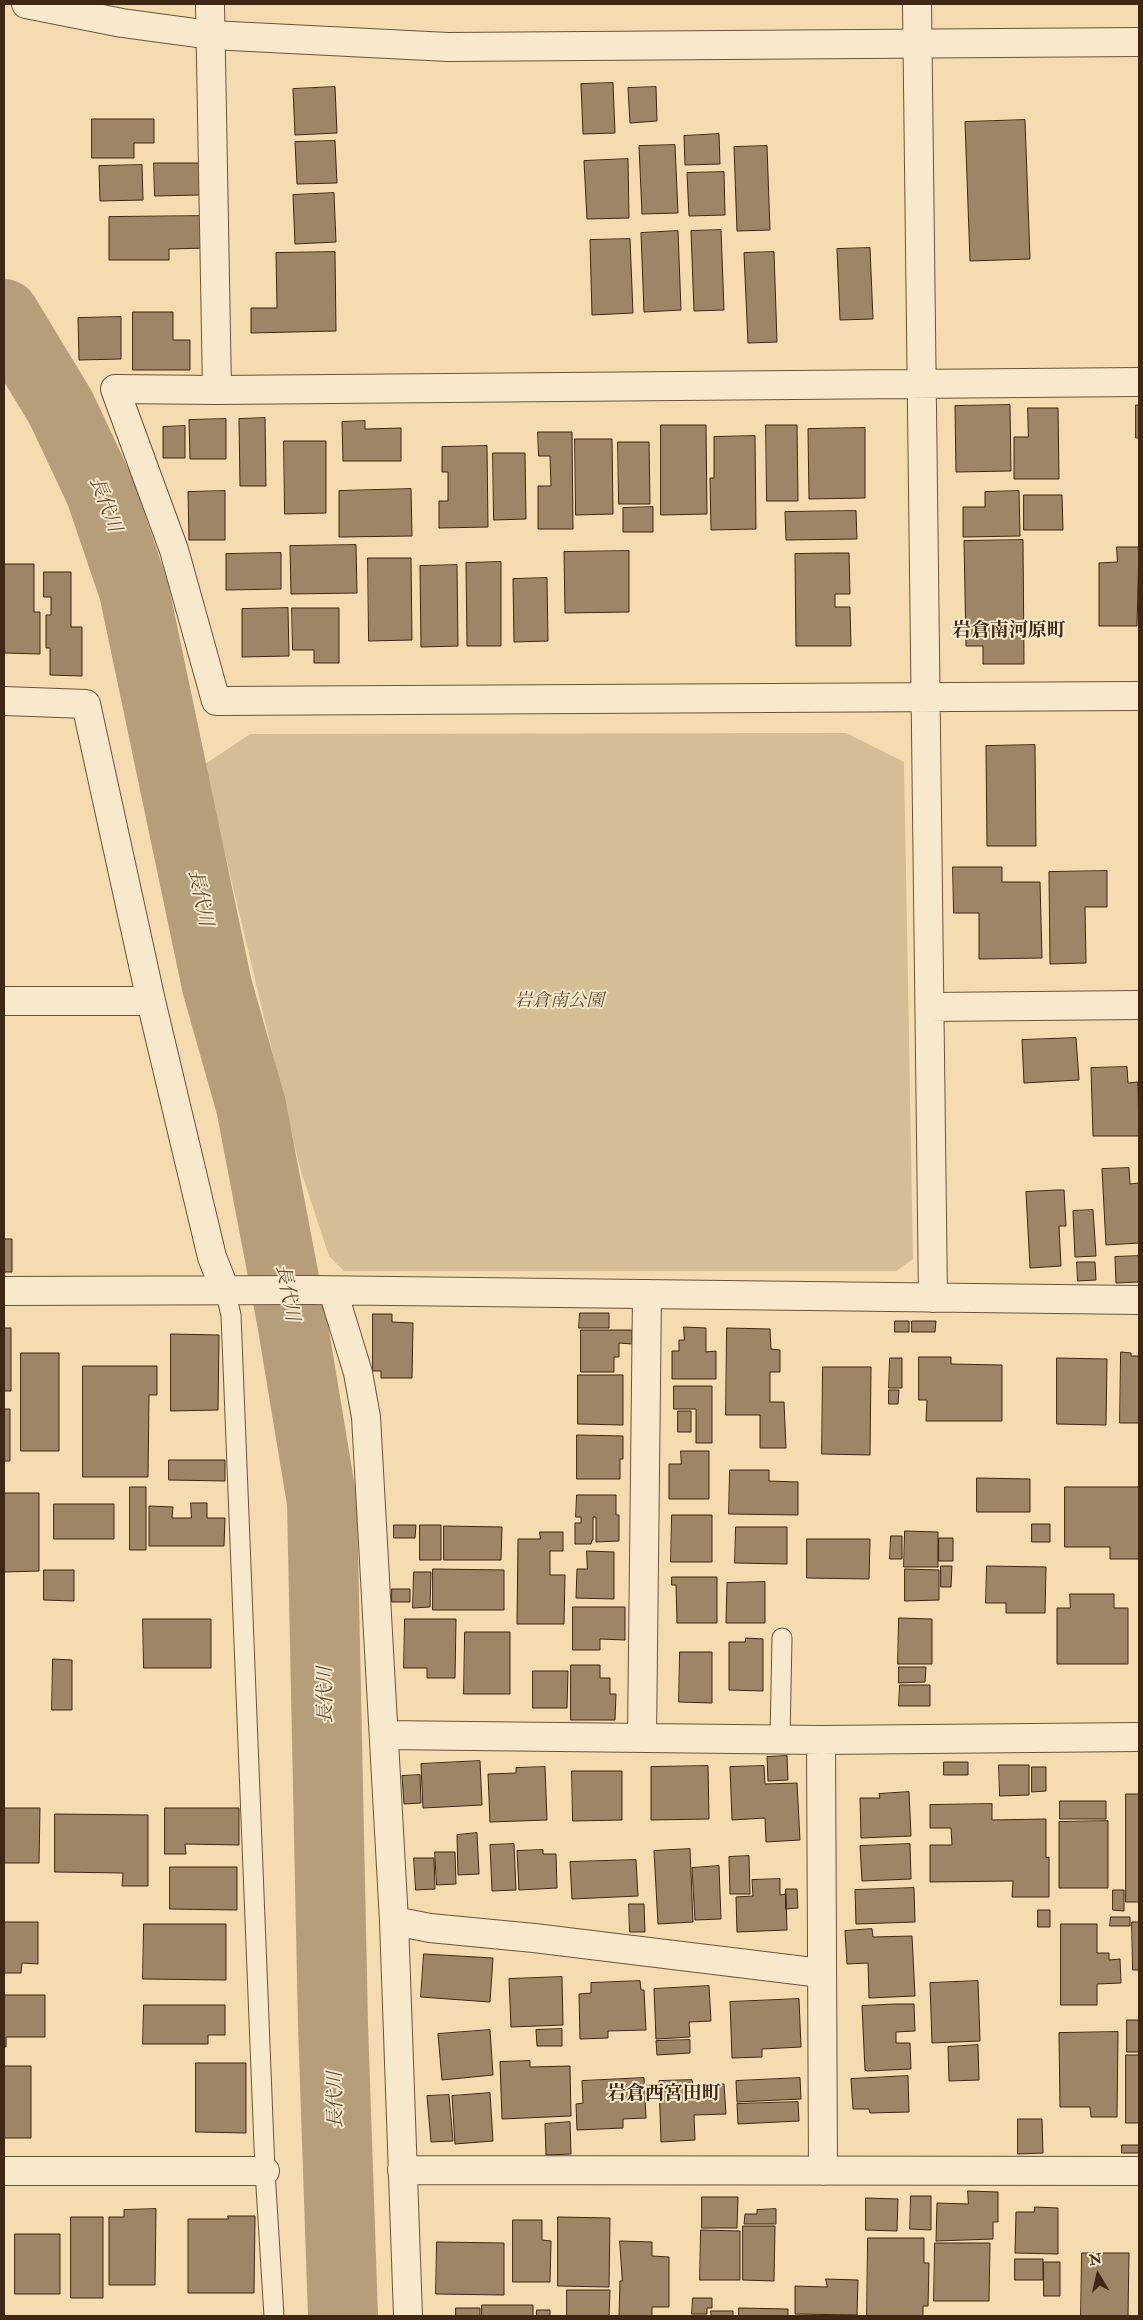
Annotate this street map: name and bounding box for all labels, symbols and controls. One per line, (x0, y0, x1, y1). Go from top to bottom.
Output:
water label: 長代川 (83, 474, 125, 536)
district label: 岩倉南河原町 (952, 621, 1066, 643)
water label: 長代川 (182, 868, 216, 928)
park label: 岩倉南公園 (514, 991, 604, 1013)
water label: 長代川 (269, 1263, 303, 1323)
water label: 長代川 (315, 1666, 339, 1724)
water label: 長代川 (325, 2071, 349, 2129)
district label: 岩倉西宮田町 (607, 2084, 721, 2106)
north arrow (1073, 2250, 1123, 2300)
text: N (1088, 2250, 1103, 2269)

